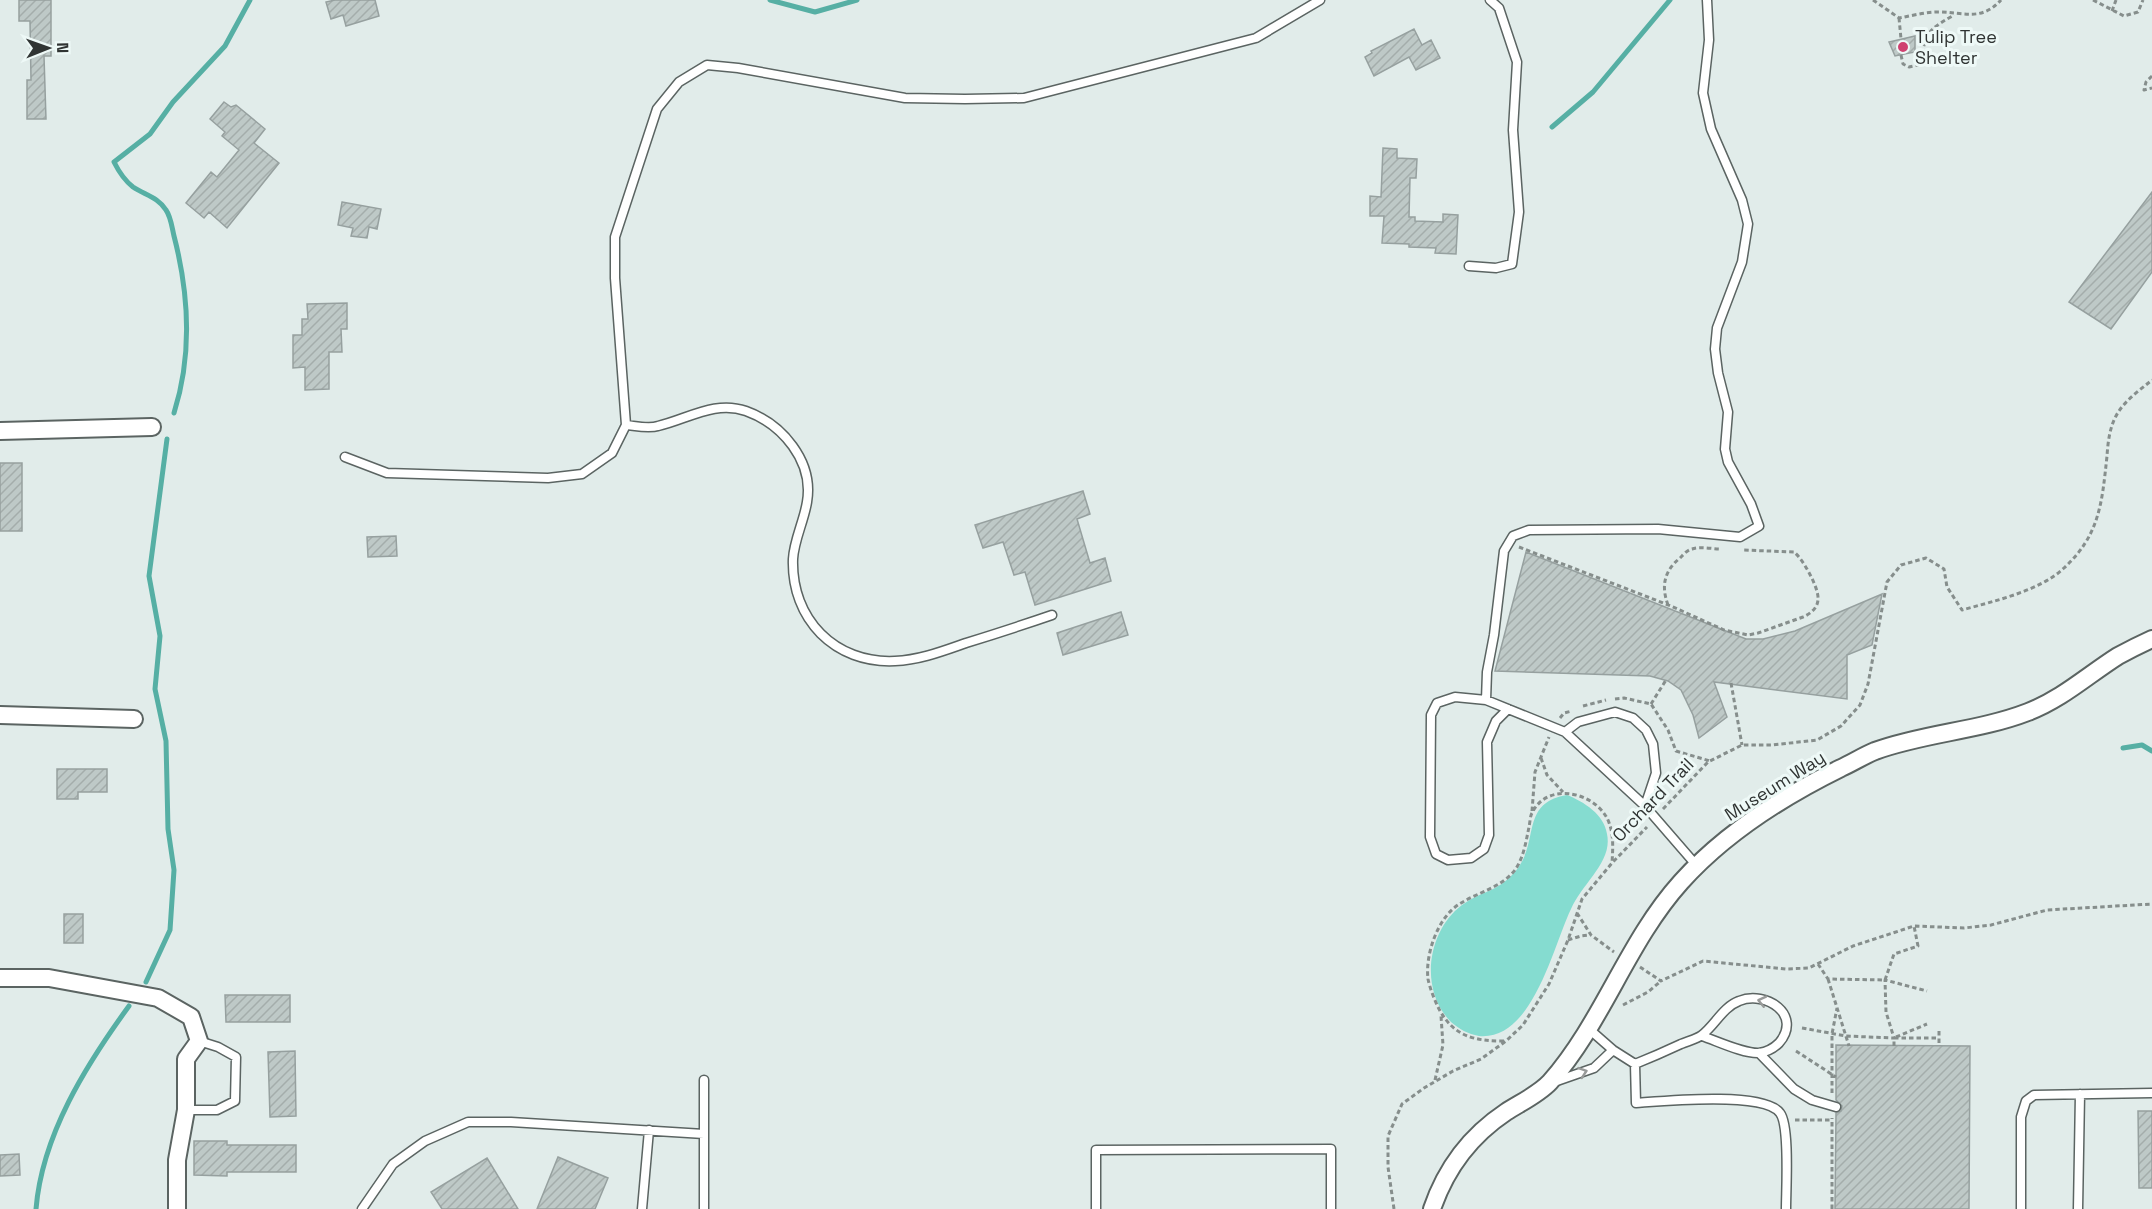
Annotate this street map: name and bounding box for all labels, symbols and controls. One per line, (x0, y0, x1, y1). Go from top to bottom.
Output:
north arrow (18, 18, 78, 78)
place label: Tulip Tree Shelter (1915, 25, 1997, 69)
marker: Tulip Tree Shelter (1896, 40, 1910, 54)
text: N (52, 42, 73, 53)
street label: Museum Way (1720, 746, 1829, 826)
street label: Orchard Trail (1607, 753, 1698, 846)
one-way arrow (1757, 995, 1767, 1008)
one-way arrow (1578, 1066, 1588, 1079)

